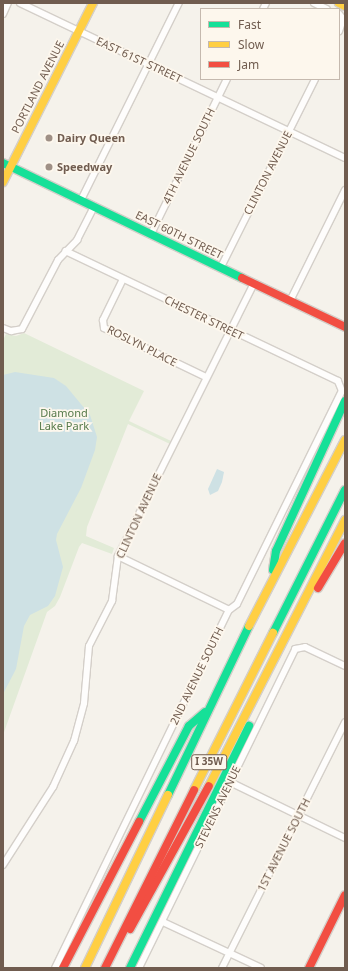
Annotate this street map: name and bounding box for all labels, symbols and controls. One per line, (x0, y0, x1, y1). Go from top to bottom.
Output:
legend (200, 8, 340, 80)
text: Fast (238, 16, 261, 33)
street label: EAST 61ST STREET (94, 34, 184, 86)
text: Slow (238, 36, 264, 53)
street label: PORTLAND AVENUE (9, 39, 67, 135)
text: Jam (238, 56, 259, 73)
street label: 4TH AVENUE SOUTH (160, 106, 218, 206)
street label: CLINTON AVENUE (241, 129, 295, 217)
place label: Dairy Queen (57, 131, 125, 145)
marker: Dairy Queen (44, 133, 54, 143)
place label: Speedway (57, 160, 112, 174)
marker: Speedway (44, 162, 54, 172)
street label: EAST 60TH STREET (133, 208, 225, 262)
street label: CHESTER STREET (162, 293, 246, 343)
street label: ROSLYN PLACE (105, 323, 179, 369)
park label: Diamond Lake Park (39, 407, 89, 433)
street label: CLINTON AVENUE (114, 471, 164, 561)
street label: 2ND AVENUE SOUTH (168, 625, 226, 727)
road number: I 35W (191, 754, 227, 770)
street label: STEVENS AVENUE (192, 764, 244, 850)
street label: 1ST AVENUE SOUTH (255, 796, 313, 894)

